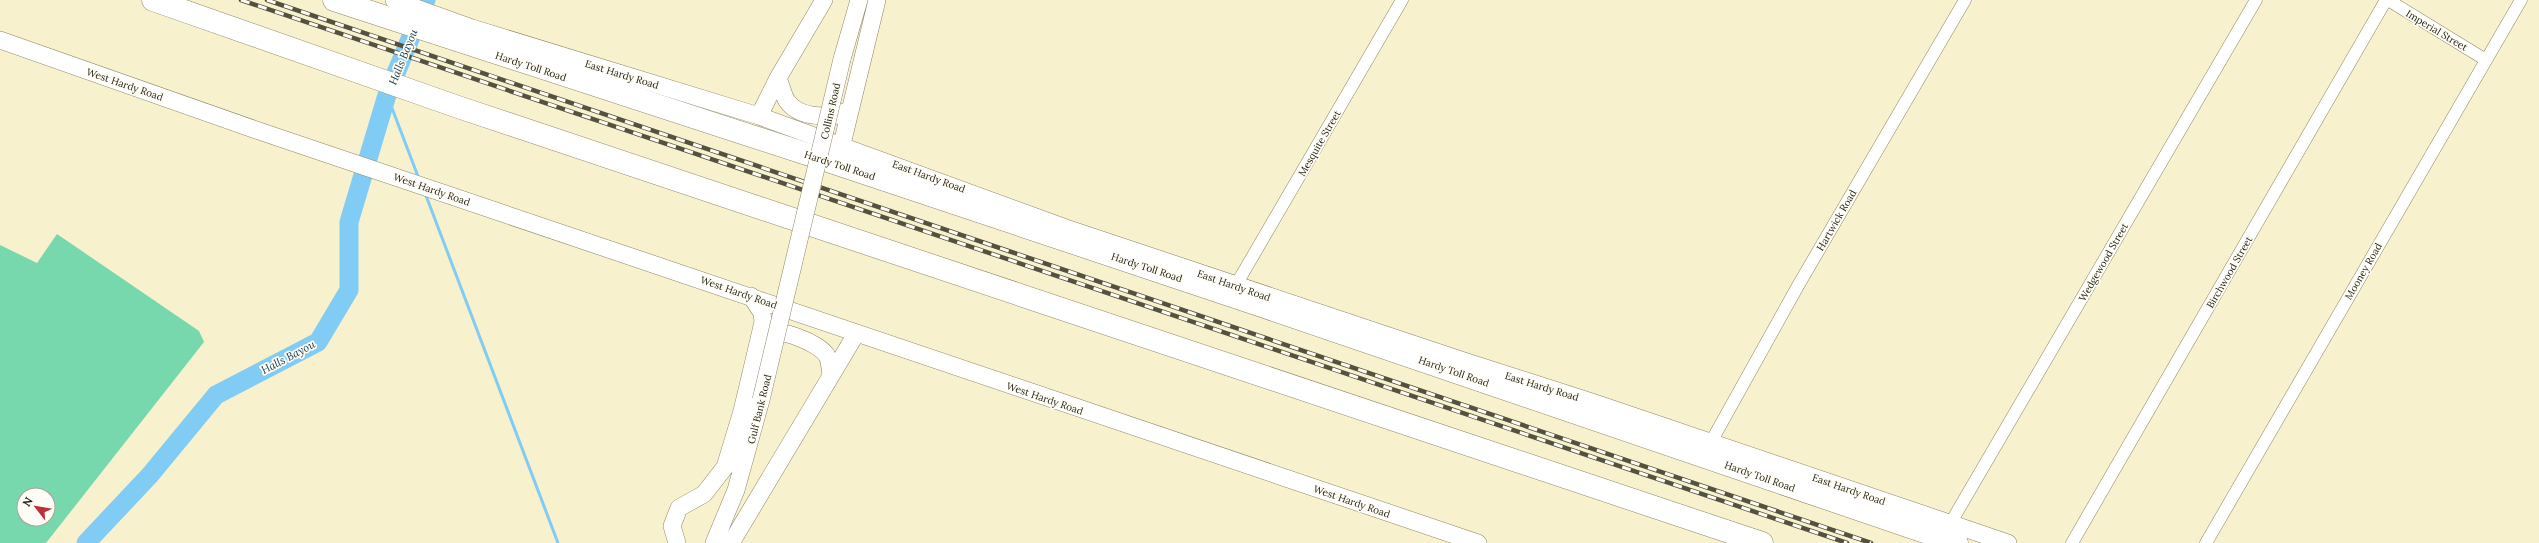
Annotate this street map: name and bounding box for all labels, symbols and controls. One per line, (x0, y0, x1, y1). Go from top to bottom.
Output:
street label: Imperial Street (2404, 7, 2470, 54)
water label: Halls Bayou (385, 27, 421, 87)
street label: Hardy Toll Road (494, 49, 568, 84)
street label: East Hardy Road (583, 57, 660, 92)
street label: West Hardy Road (85, 65, 165, 104)
street label: Collins Road (818, 82, 843, 141)
street label: Mesquite Street (1295, 108, 1344, 179)
street label: Hardy Toll Road (803, 148, 877, 183)
street label: East Hardy Road (891, 157, 967, 196)
street label: West Hardy Road (392, 170, 472, 209)
street label: Hartwick Road (1814, 187, 1859, 253)
street label: Wedgewood Street (2076, 221, 2131, 304)
street label: Birchwood Street (2204, 234, 2255, 311)
street label: Mooney Road (2342, 241, 2385, 302)
street label: Hardy Toll Road (1110, 250, 1184, 285)
street label: East Hardy Road (1195, 267, 1272, 304)
street label: West Hardy Road (699, 273, 779, 312)
water label: Halls Bayou (259, 337, 318, 377)
street label: Hardy Toll Road (1417, 353, 1491, 390)
street label: East Hardy Road (1503, 369, 1580, 404)
street label: Gulf Bank Road (745, 373, 774, 445)
street label: West Hardy Road (1005, 379, 1085, 418)
street label: Hardy Toll Road (1723, 458, 1797, 495)
street label: East Hardy Road (1810, 471, 1887, 508)
street label: West Hardy Road (1312, 482, 1392, 521)
north arrow (16, 487, 56, 527)
text: N (19, 494, 36, 509)

